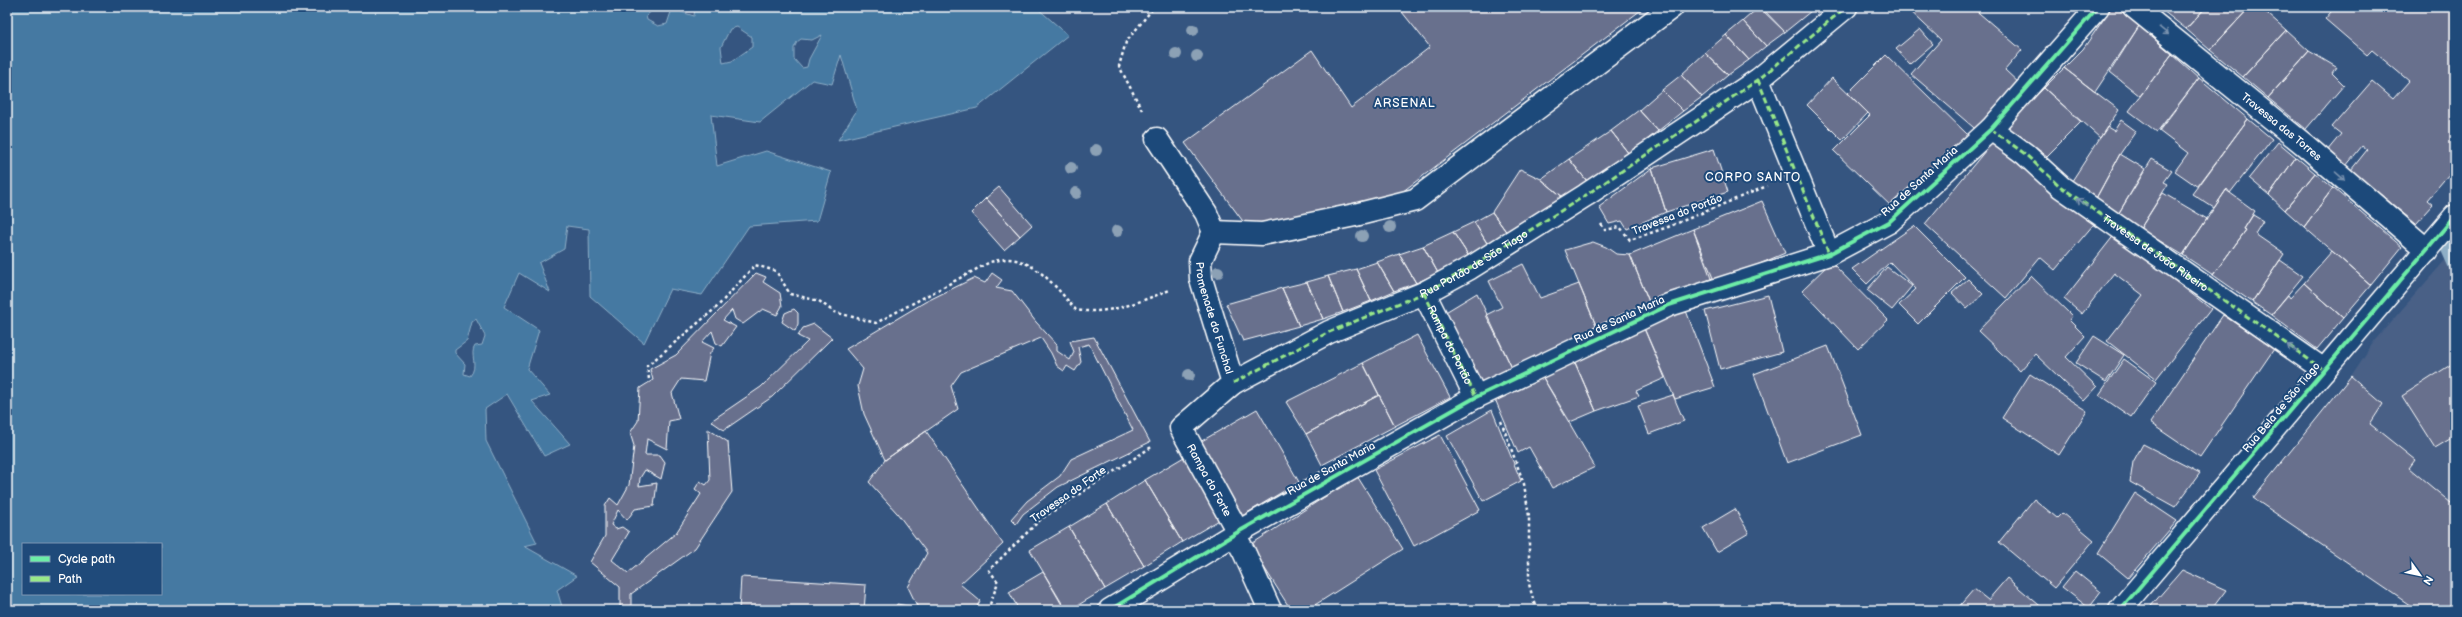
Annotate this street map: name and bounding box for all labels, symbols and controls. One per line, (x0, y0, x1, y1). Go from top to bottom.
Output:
one-way arrow (2159, 27, 2169, 36)
street label: Travessa das Torres (2238, 90, 2325, 164)
district label: ARSENAL (1374, 96, 1436, 111)
street label: Rua de Santa Maria (1878, 144, 1960, 219)
district label: CORPO SANTO (1705, 170, 1801, 185)
one-way arrow (2335, 171, 2345, 180)
street label: Travessa do Portão (1630, 191, 1724, 238)
one-way arrow (2076, 198, 2087, 206)
street label: Travessa de João Ribeiro (2100, 212, 2211, 294)
street label: Rua Portão de São Tiago (1418, 227, 1531, 301)
street label: Promenade do Funchal (1193, 262, 1236, 375)
street label: Rua de Santa Maria (1572, 293, 1667, 346)
street label: Rampa do Portão (1424, 303, 1475, 387)
one-way arrow (2287, 344, 2298, 352)
street label: Rua Bela de São Tiago (2240, 360, 2323, 455)
street label: Rua de Santa Maria (1285, 439, 1377, 498)
street label: Rampa do Forte (1184, 442, 1234, 519)
street label: Travessa do Forte (1028, 463, 1109, 525)
legend (22, 543, 162, 595)
text: Cycle path (58, 552, 115, 567)
north arrow (2400, 555, 2440, 595)
text: Path (58, 572, 83, 587)
text: N (2420, 573, 2436, 587)

